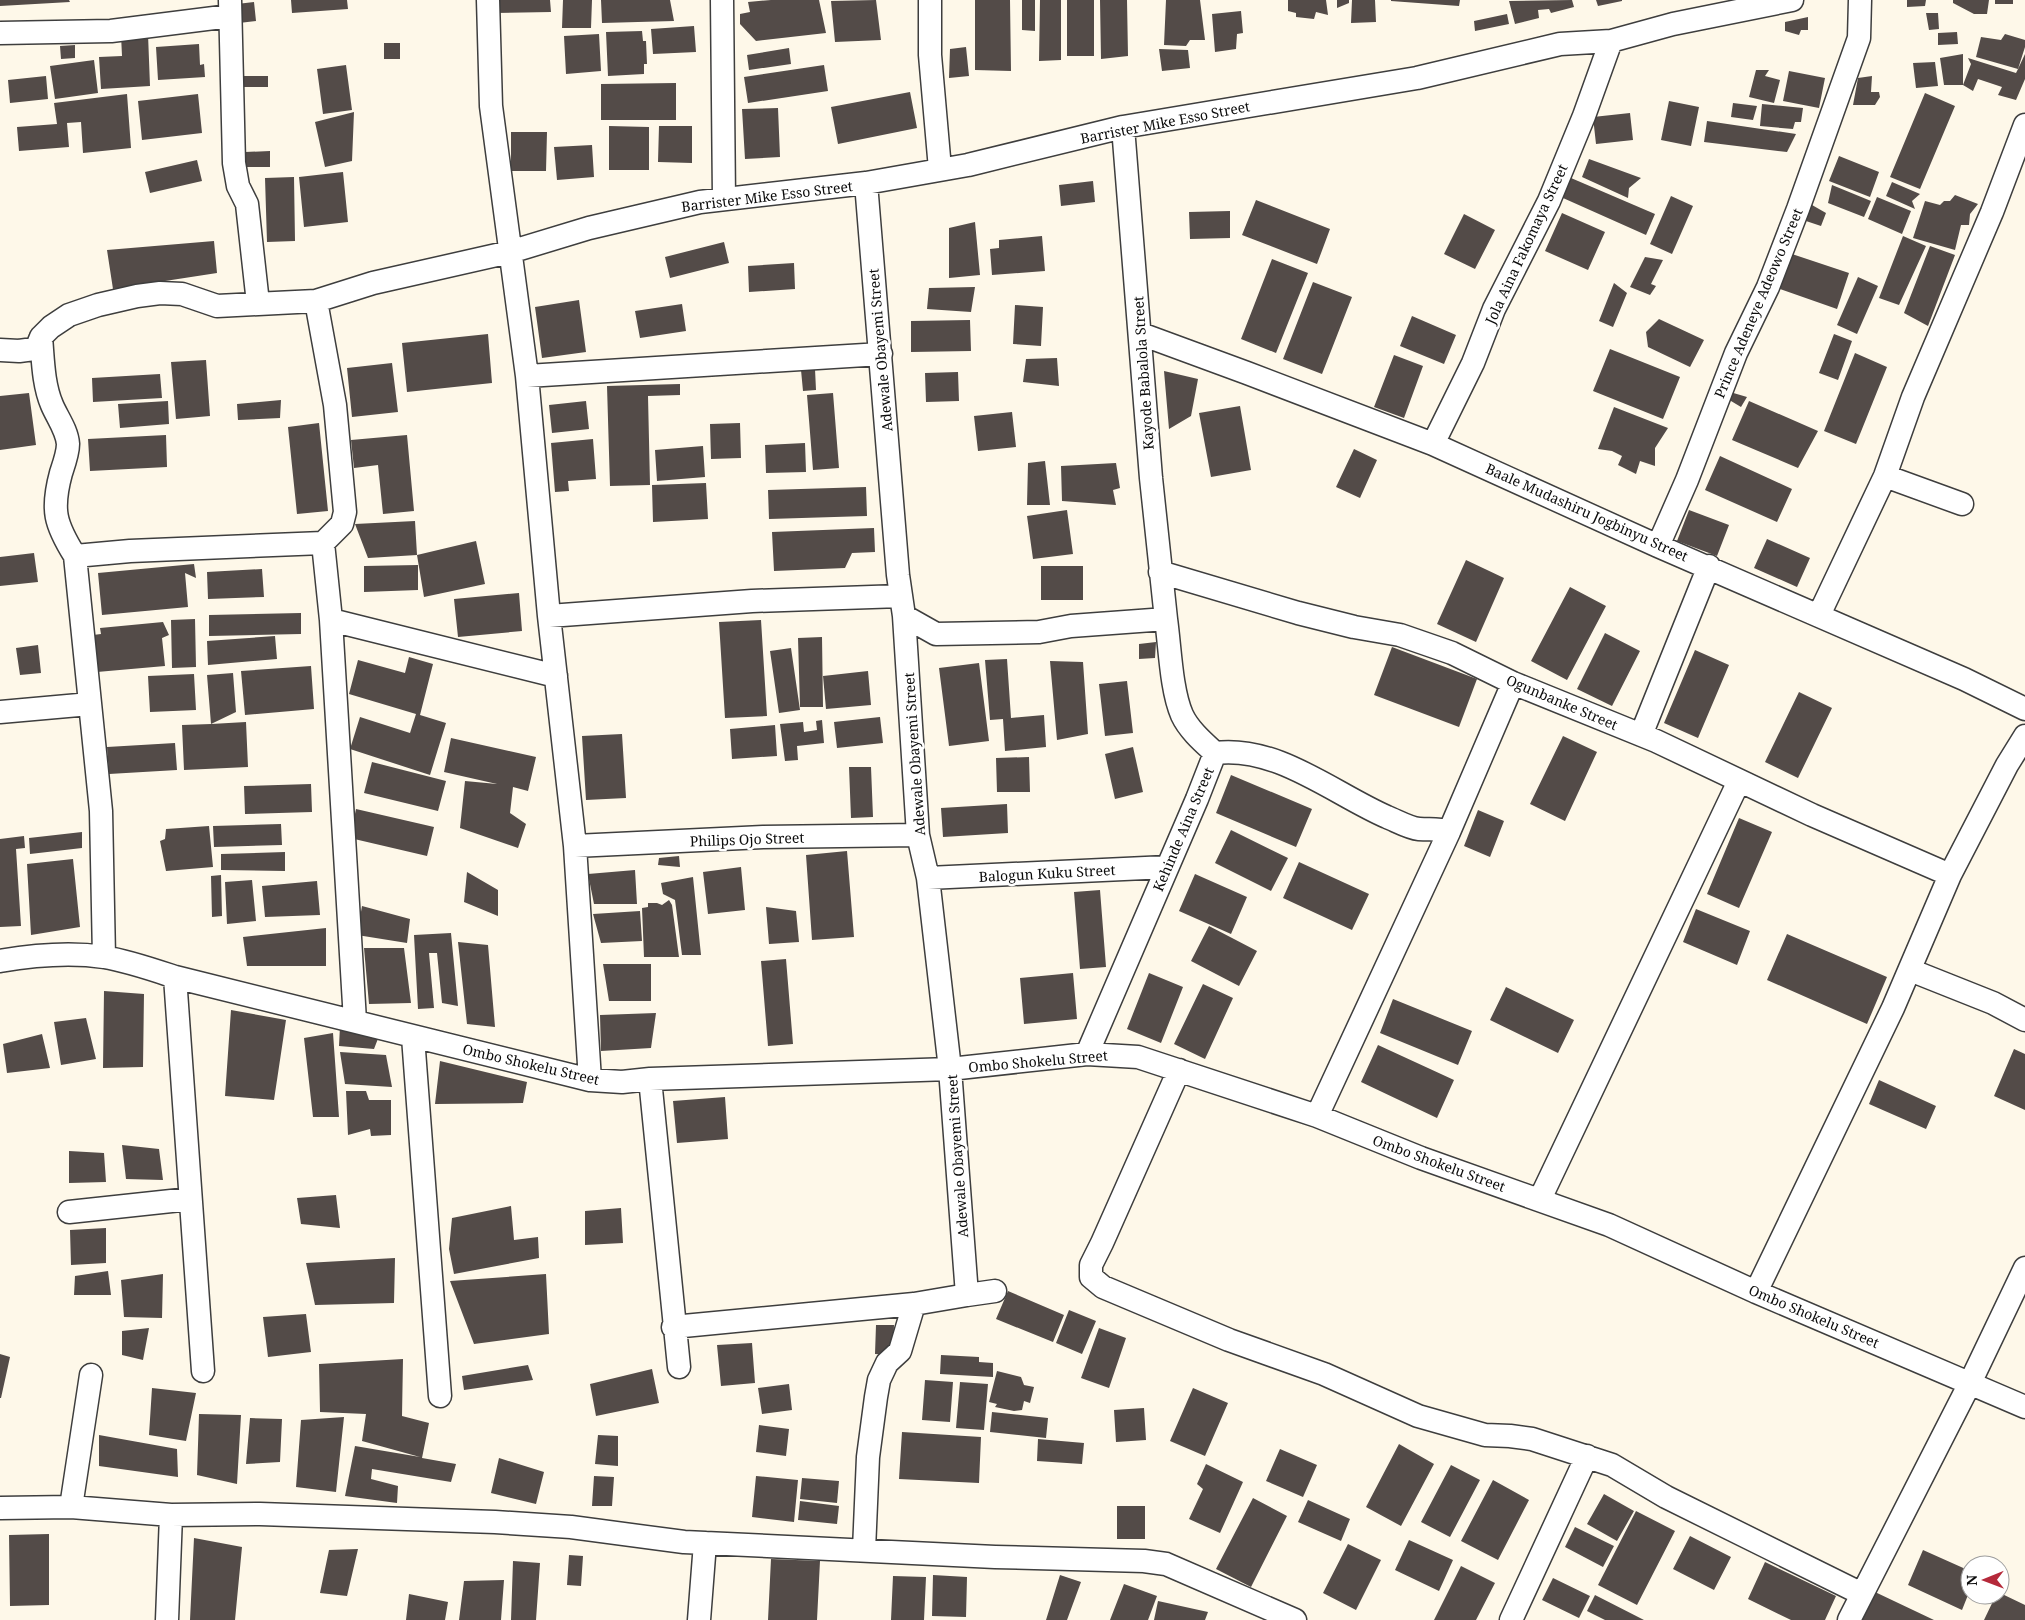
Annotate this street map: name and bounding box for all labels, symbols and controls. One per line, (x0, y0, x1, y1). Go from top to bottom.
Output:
street label: Barrister Mike Esso Street (1079, 96, 1252, 148)
street label: Jola Aina Fakomaya Street (1480, 161, 1572, 328)
street label: Barrister Mike Esso Street (680, 176, 854, 216)
street label: Prince Adeneye Adeowo Street (1709, 205, 1807, 401)
street label: Adewale Obayemi Street (863, 268, 897, 432)
street label: Kayode Babalola Street (1128, 295, 1158, 450)
street label: Baale Mudashiru Jogbinyu Street (1483, 459, 1691, 565)
street label: Ogunbanke Street (1503, 670, 1621, 734)
street label: Adewale Obayemi Street (899, 672, 929, 836)
street label: Kehinde Aina Street (1148, 764, 1218, 894)
street label: Philips Ojo Street (689, 828, 805, 850)
street label: Balogun Kuku Street (978, 860, 1116, 886)
street label: Ombo Shokelu Street (461, 1039, 601, 1089)
street label: Ombo Shokelu Street (968, 1045, 1109, 1077)
street label: Adewale Obayemi Street (942, 1074, 972, 1238)
street label: Ombo Shokelu Street (1370, 1130, 1508, 1196)
street label: Ombo Shokelu Street (1746, 1280, 1882, 1352)
north arrow (1960, 1555, 2010, 1605)
text: N (1962, 1575, 1981, 1586)

